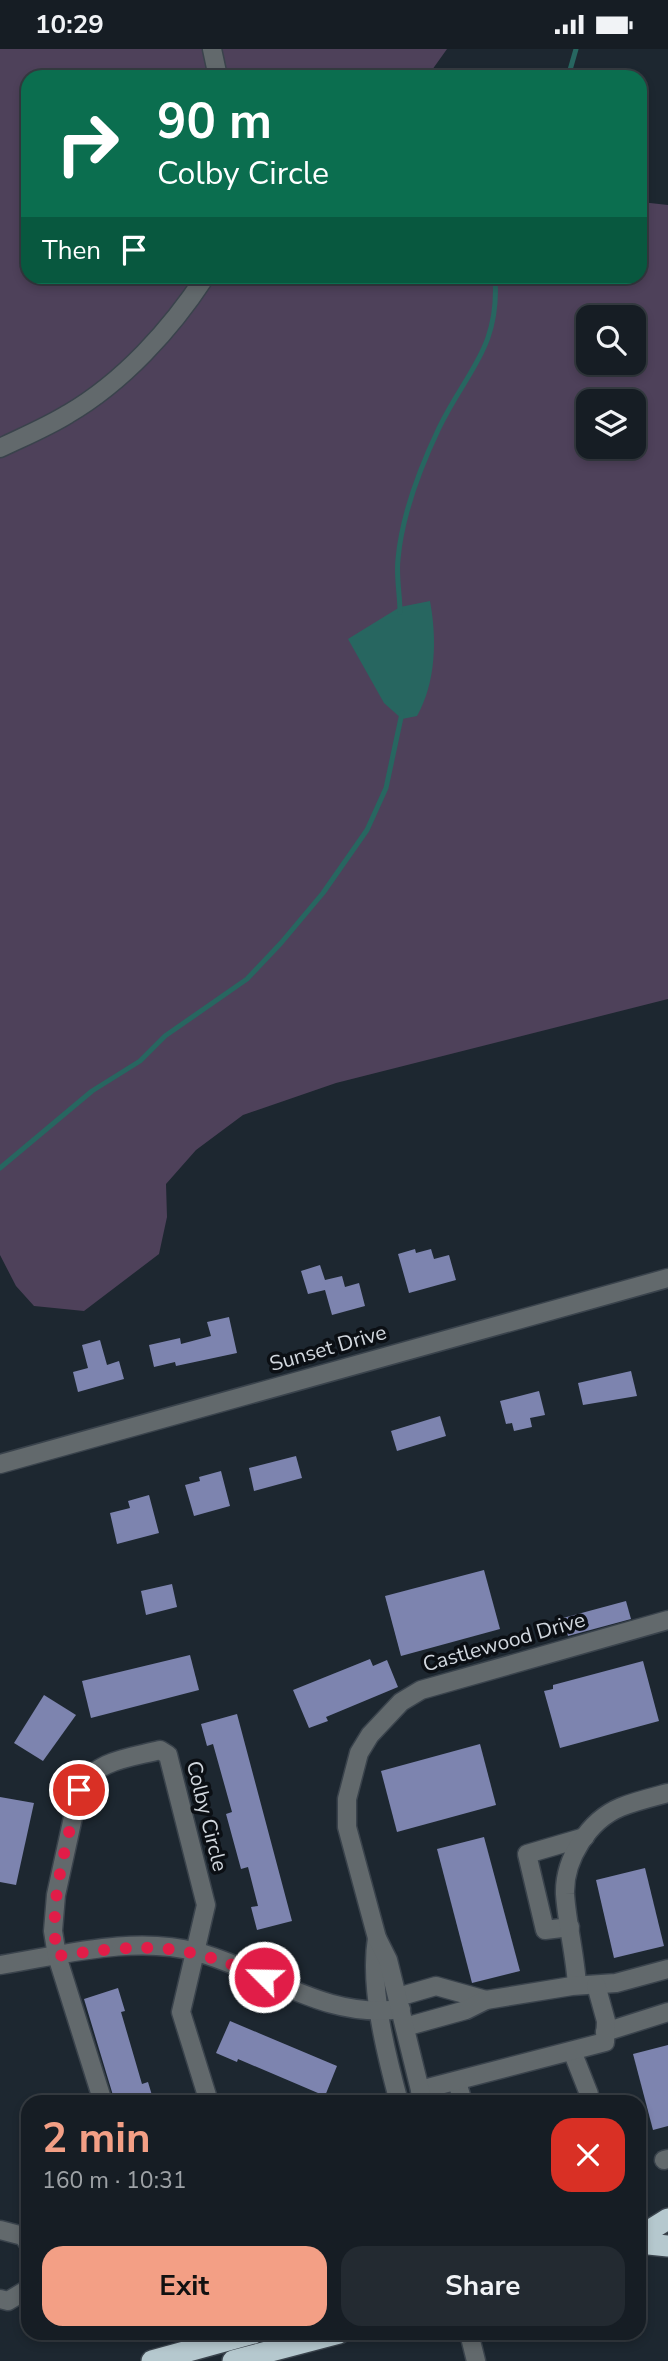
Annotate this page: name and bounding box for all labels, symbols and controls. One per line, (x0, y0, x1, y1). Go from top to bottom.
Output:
text: 10:29 (35, 7, 104, 42)
text: 90 m (157, 88, 272, 155)
icon: right (42, 98, 133, 189)
text: Colby Circle (157, 152, 329, 195)
icon: arrive (115, 231, 153, 269)
text: Then (42, 233, 101, 268)
map controls (576, 305, 646, 459)
button: search (576, 305, 646, 375)
button: layers (576, 389, 646, 459)
street label: Sunset Drive (266, 1318, 390, 1378)
street label: Castlewood Drive (420, 1605, 588, 1679)
street label: Colby Circle (180, 1758, 234, 1874)
pin (49, 1760, 109, 1820)
icon: arrive (60, 1771, 98, 1809)
position arrow (227, 1940, 301, 2014)
text: 2 min (42, 2110, 151, 2167)
button: close (551, 2118, 625, 2192)
text: 160 m · 10:31 (42, 2165, 187, 2196)
button: Exit (42, 2246, 327, 2326)
button: Share (341, 2246, 625, 2326)

